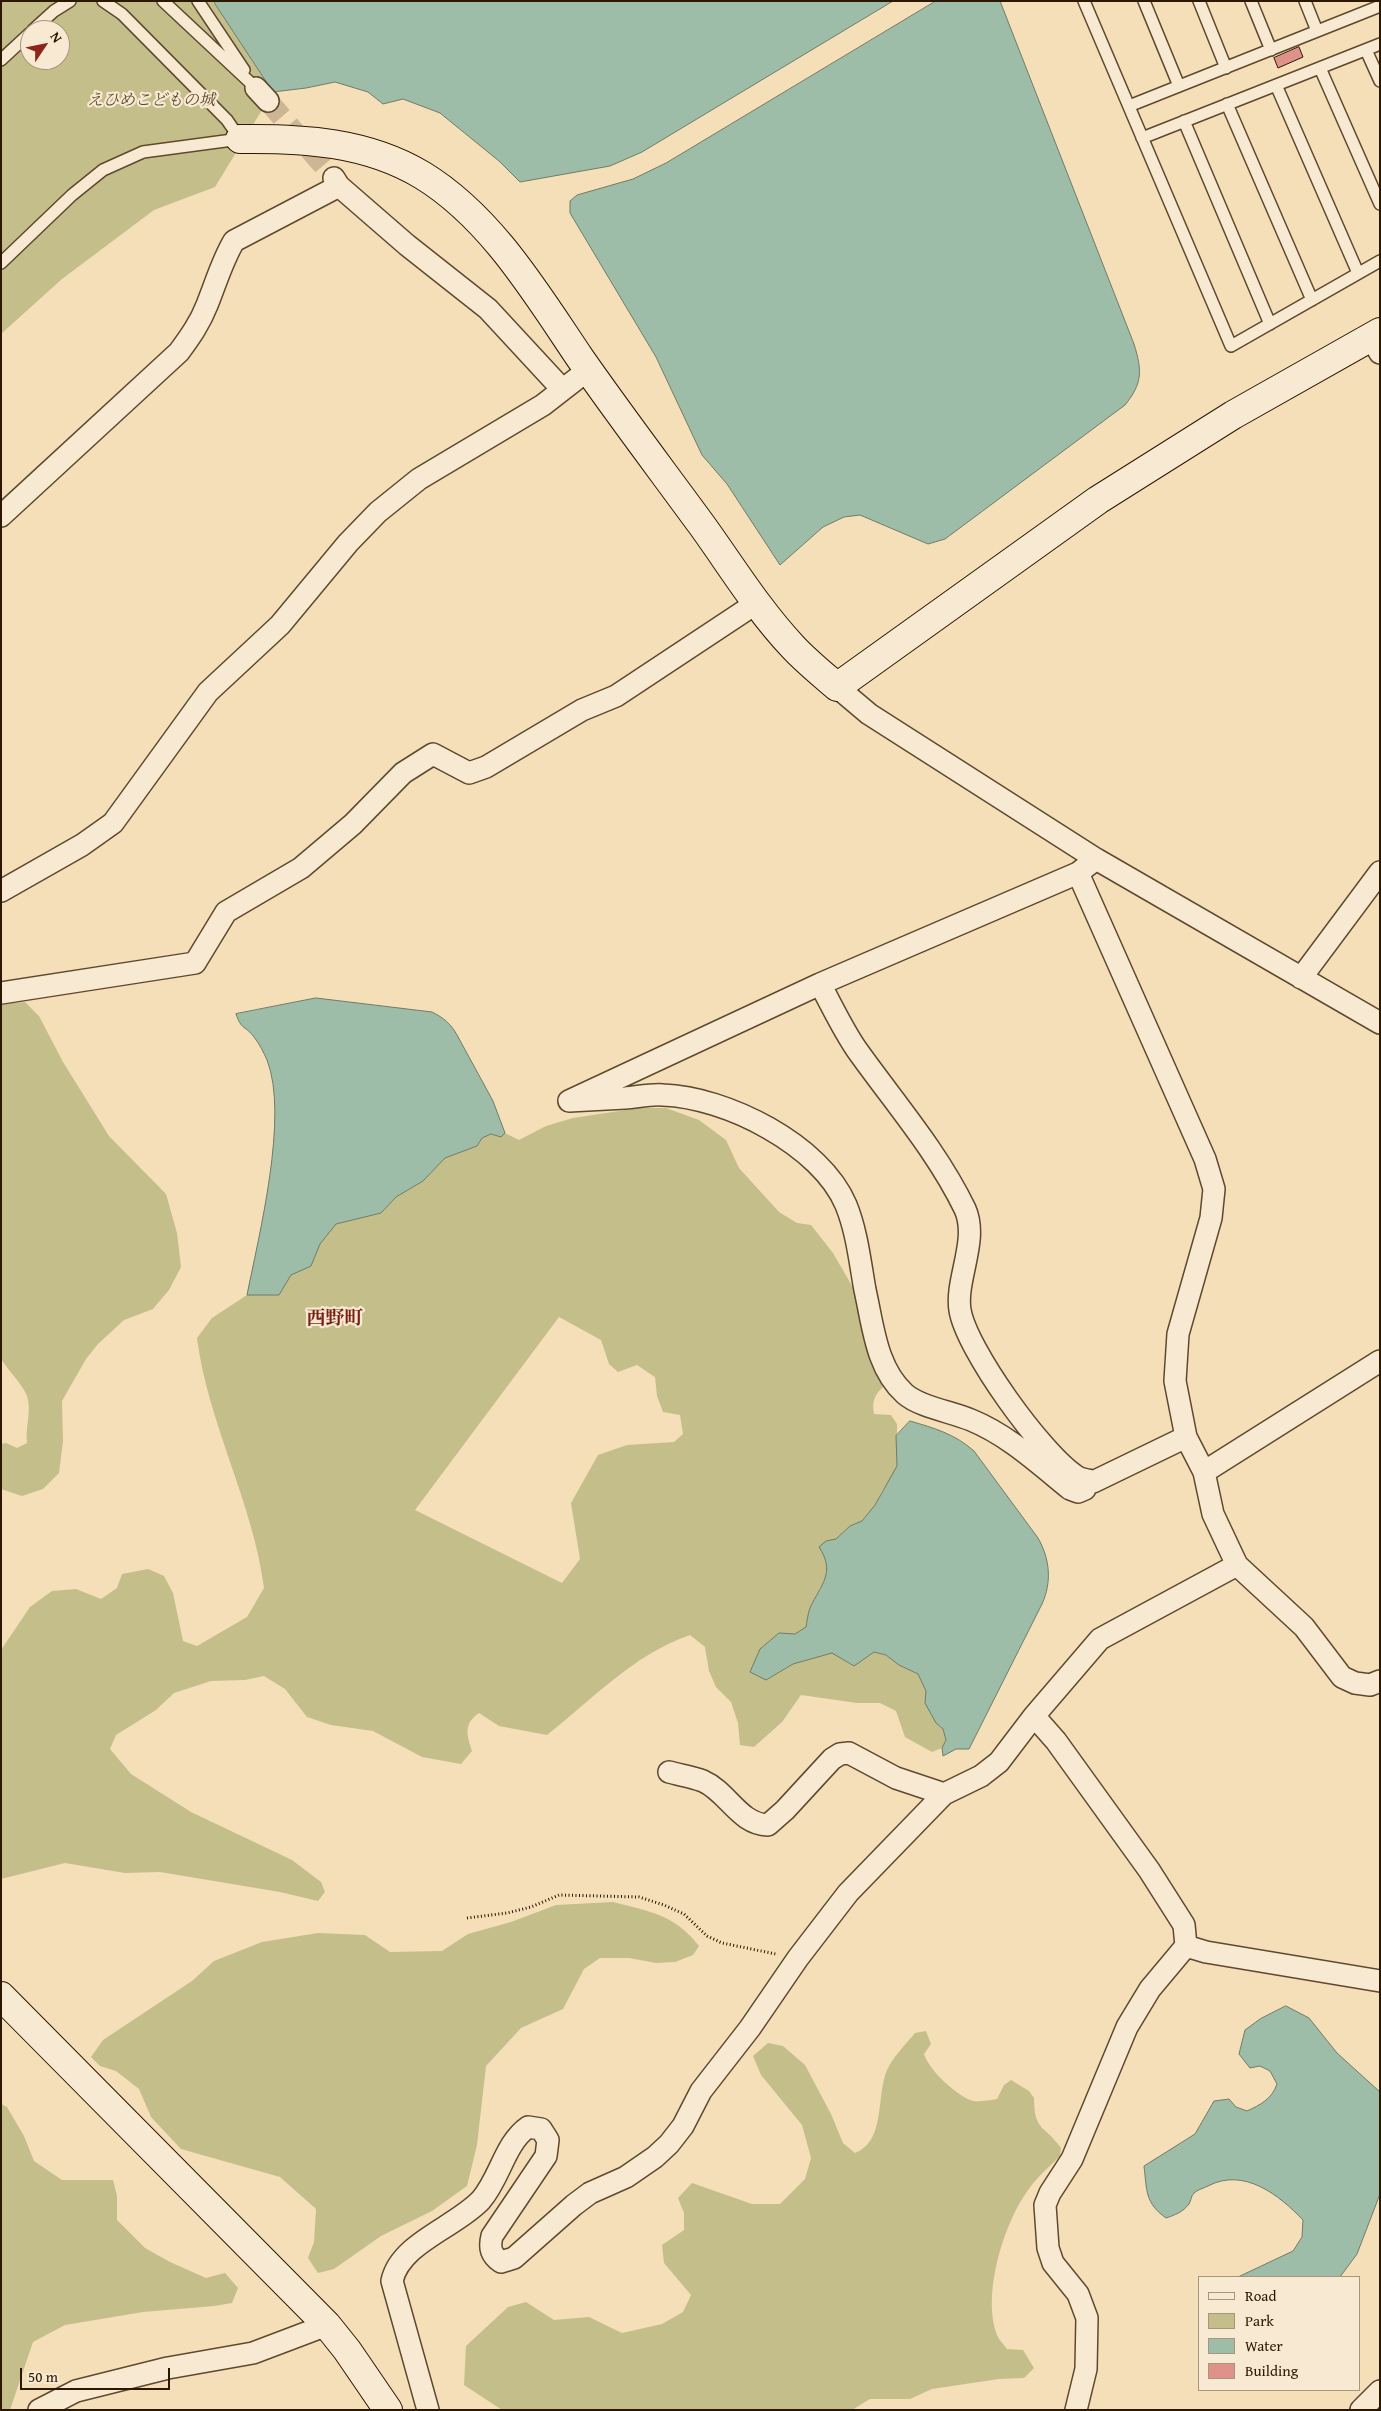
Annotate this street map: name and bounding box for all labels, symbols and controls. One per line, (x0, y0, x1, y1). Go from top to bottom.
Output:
north arrow (20, 20, 70, 70)
text: N (46, 28, 68, 47)
park label: えひめこどもの城 (87, 91, 215, 111)
district label: 西野町 (307, 1308, 363, 1330)
legend (1198, 2276, 1361, 2391)
text: Road (1245, 2285, 1276, 2306)
text: Park (1245, 2310, 1274, 2331)
text: Water (1245, 2335, 1283, 2356)
scale bar (22, 2358, 172, 2390)
text: Building (1245, 2360, 1298, 2381)
text: 50 m (28, 2366, 58, 2387)

